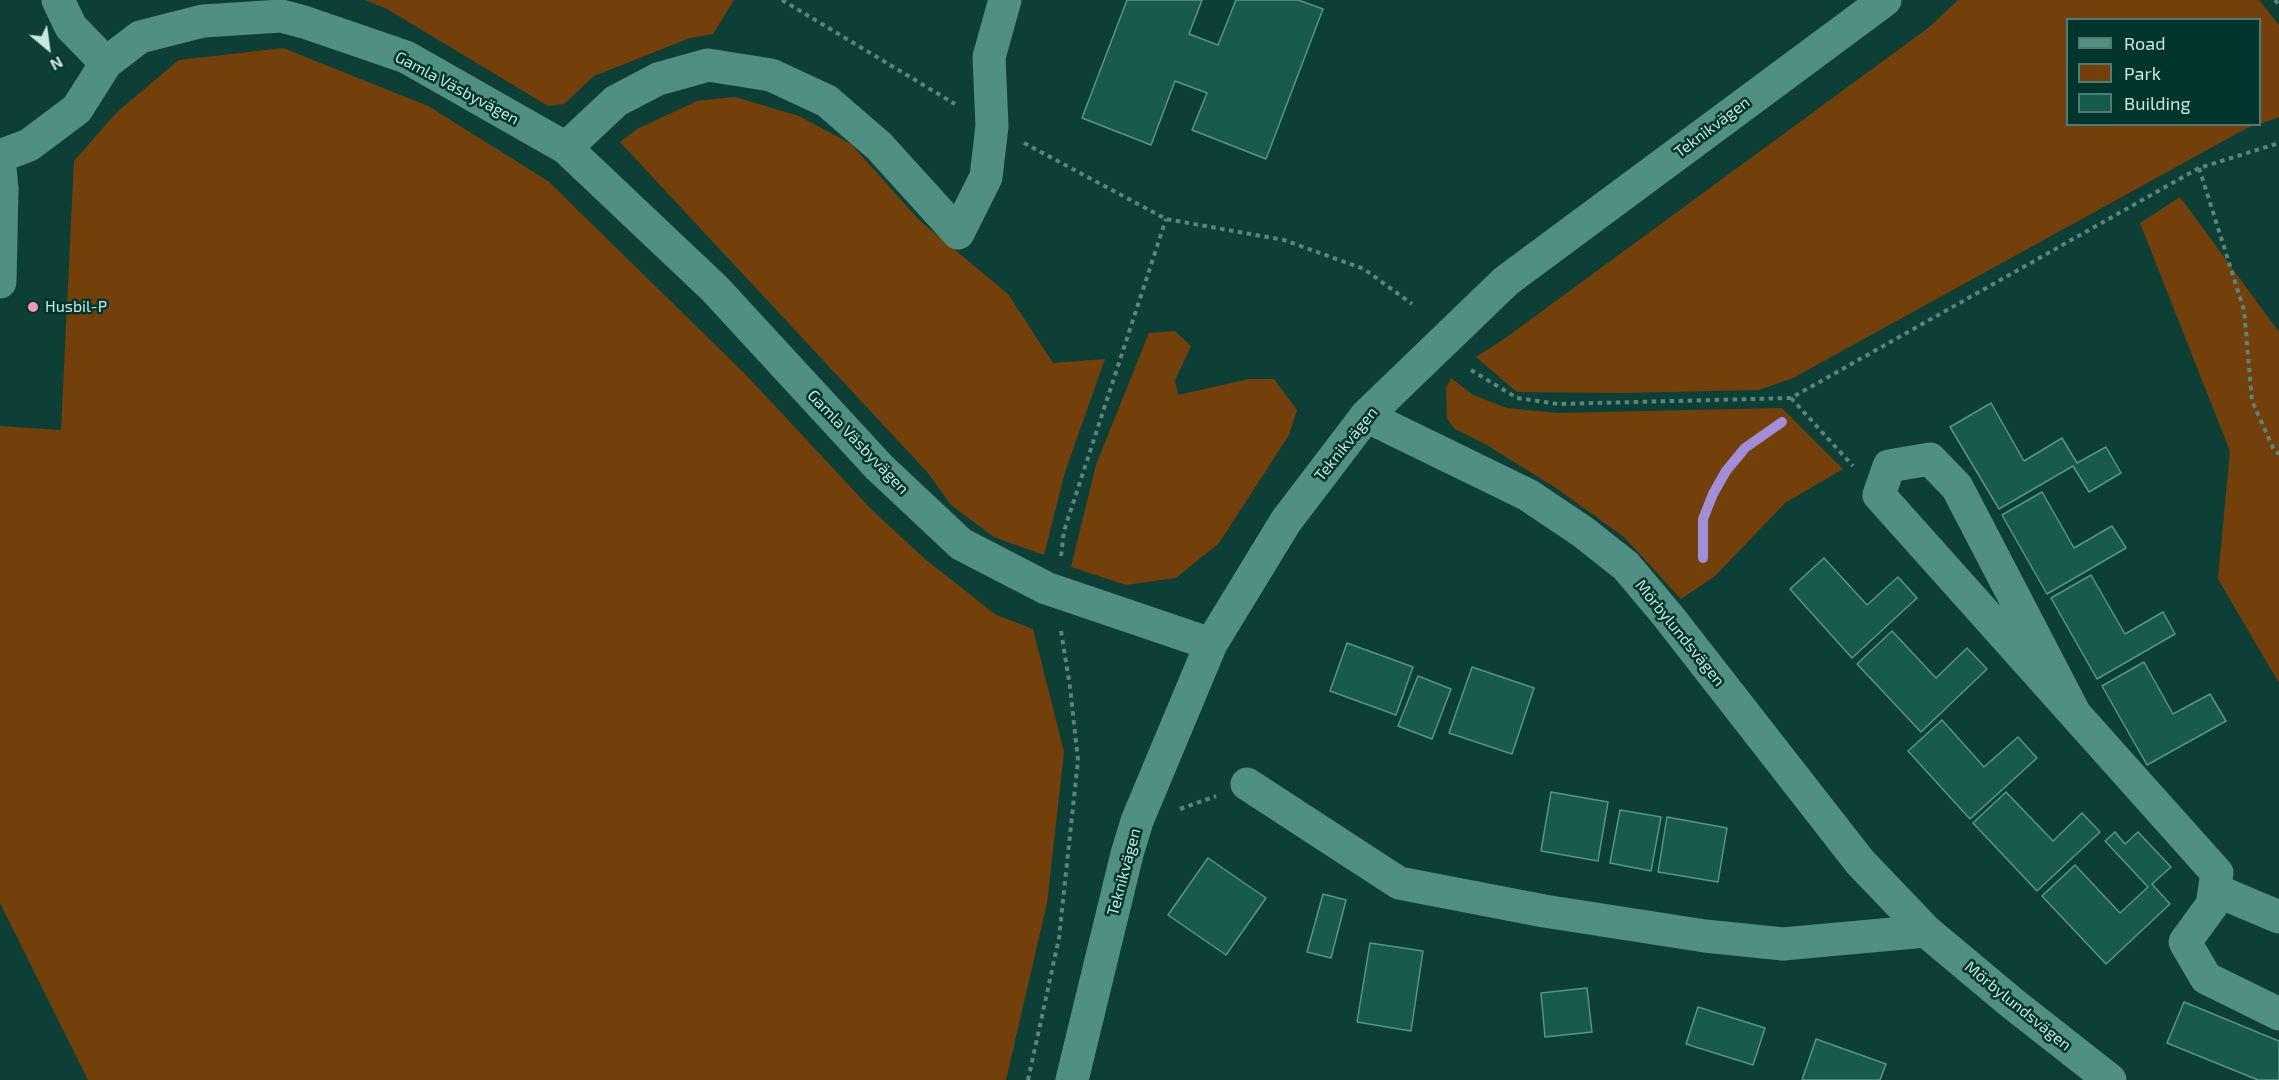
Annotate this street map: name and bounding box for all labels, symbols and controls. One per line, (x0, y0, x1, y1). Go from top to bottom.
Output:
north arrow (18, 18, 78, 78)
legend (2066, 18, 2261, 126)
text: Road (2124, 32, 2165, 54)
street label: Gamla Väsbyvägen (392, 47, 522, 129)
text: N (47, 53, 67, 75)
text: Park (2124, 62, 2161, 84)
street label: Teknikvägen (1670, 92, 1754, 162)
text: Building (2124, 92, 2191, 114)
place label: Husbil-P (45, 297, 107, 317)
marker: Husbil-P (26, 300, 40, 314)
street label: Gamla Väsbyvägen (803, 386, 913, 498)
street label: Teknikvägen (1310, 403, 1382, 485)
street label: Mörbylundsvägen (1631, 576, 1729, 690)
street label: Teknikvägen (1103, 826, 1145, 918)
street label: Mörbylundsvägen (1961, 957, 2075, 1055)

